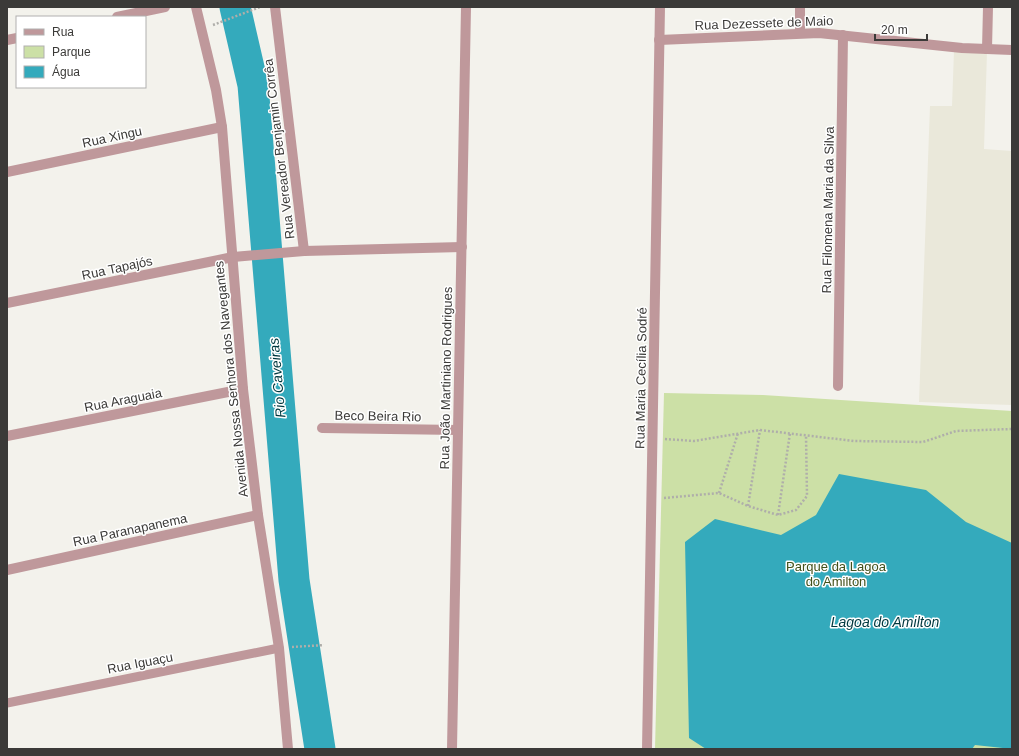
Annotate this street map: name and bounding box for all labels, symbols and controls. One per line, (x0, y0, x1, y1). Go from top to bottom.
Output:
street label: Rua Dezessete de Maio (694, 13, 834, 33)
legend (16, 16, 146, 88)
scale bar (875, 16, 927, 42)
text: 20 m (881, 23, 908, 37)
text: Rua (52, 25, 74, 39)
text: Parque (52, 45, 91, 59)
street label: Rua Vereador Benjamin Corrêa (260, 57, 297, 240)
text: Água (52, 64, 80, 79)
street label: Rua Xingu (81, 123, 143, 151)
street label: Rua Filomena Maria da Silva (819, 126, 837, 294)
street label: Rua Tapajós (80, 253, 154, 283)
street label: Avenida Nossa Senhora dos Navegantes (211, 260, 251, 498)
street label: Rua João Martiniano Rodrigues (437, 286, 455, 470)
street label: Rua Maria Cecília Sodré (632, 307, 650, 449)
water label: Rio Caveiras (266, 337, 288, 419)
street label: Rua Araguaia (83, 385, 164, 415)
street label: Beco Beira Rio (335, 408, 421, 424)
street label: Rua Paranapanema (72, 510, 189, 549)
park label: Parque da Lagoa do Amilton (786, 559, 887, 589)
water label: Lagoa do Amilton (831, 614, 939, 630)
street label: Rua Iguaçu (106, 649, 174, 677)

